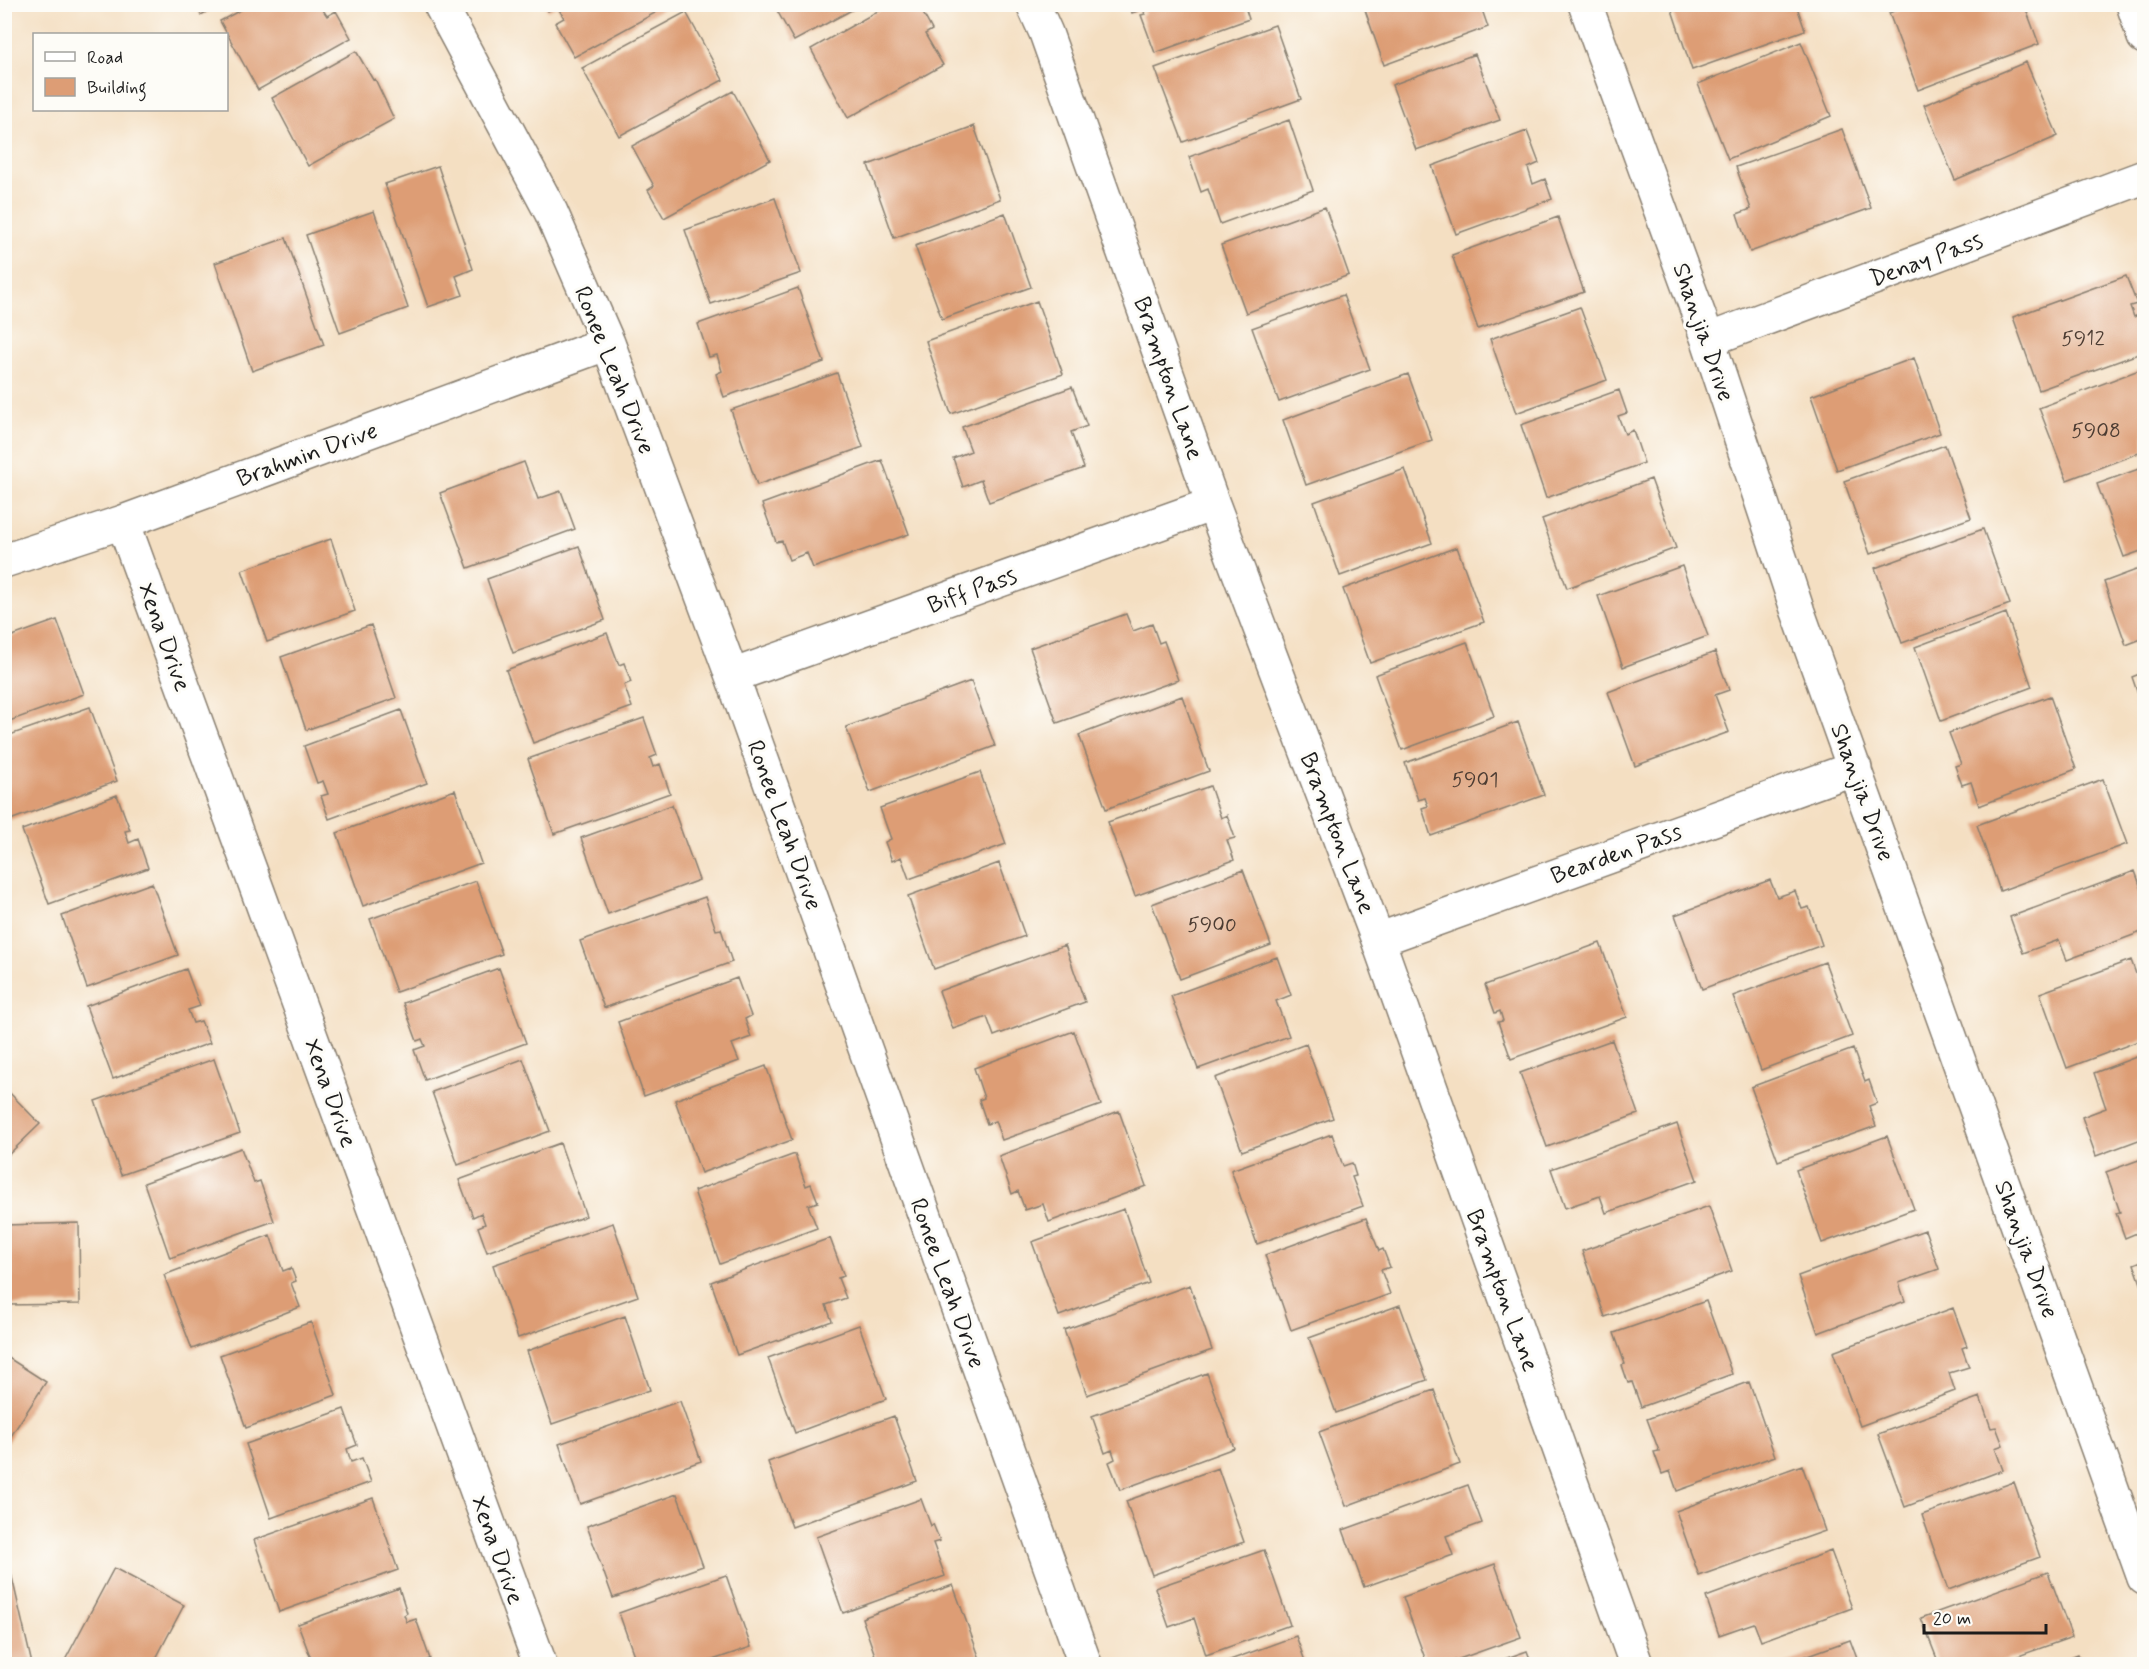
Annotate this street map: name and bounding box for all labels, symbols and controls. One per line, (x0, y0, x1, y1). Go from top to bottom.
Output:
legend (33, 33, 228, 111)
text: Road (87, 46, 123, 70)
text: Building (87, 76, 147, 102)
street label: Denay Pass (1866, 226, 1987, 295)
street label: Shanjia Drive (1664, 259, 1741, 406)
street label: Ronee Leah Drive (566, 282, 661, 459)
street label: Brampton Lane (1125, 293, 1210, 464)
house number: 5912 (2061, 325, 2105, 353)
street label: Brahmin Drive (233, 416, 382, 495)
house number: 5908 (2071, 417, 2121, 445)
street label: Biff Pass (924, 561, 1022, 622)
street label: Xena Drive (130, 579, 198, 696)
street label: Shanjia Drive (1822, 719, 1901, 866)
street label: Ronee Leah Drive (738, 736, 829, 915)
street label: Brampton Lane (1292, 748, 1382, 919)
house number: 5901 (1451, 766, 1499, 794)
street label: Bearden Pass (1547, 816, 1687, 892)
house number: 5900 (1187, 911, 1237, 939)
street label: Xena Drive (296, 1035, 364, 1152)
street label: Shanjia Drive (1986, 1176, 2065, 1323)
street label: Ronee Leah Drive (901, 1194, 992, 1373)
street label: Brampton Lane (1458, 1205, 1545, 1376)
street label: Xena Drive (463, 1492, 531, 1609)
scale bar (1924, 1597, 2046, 1635)
text: 20 m (1933, 1607, 1971, 1631)

